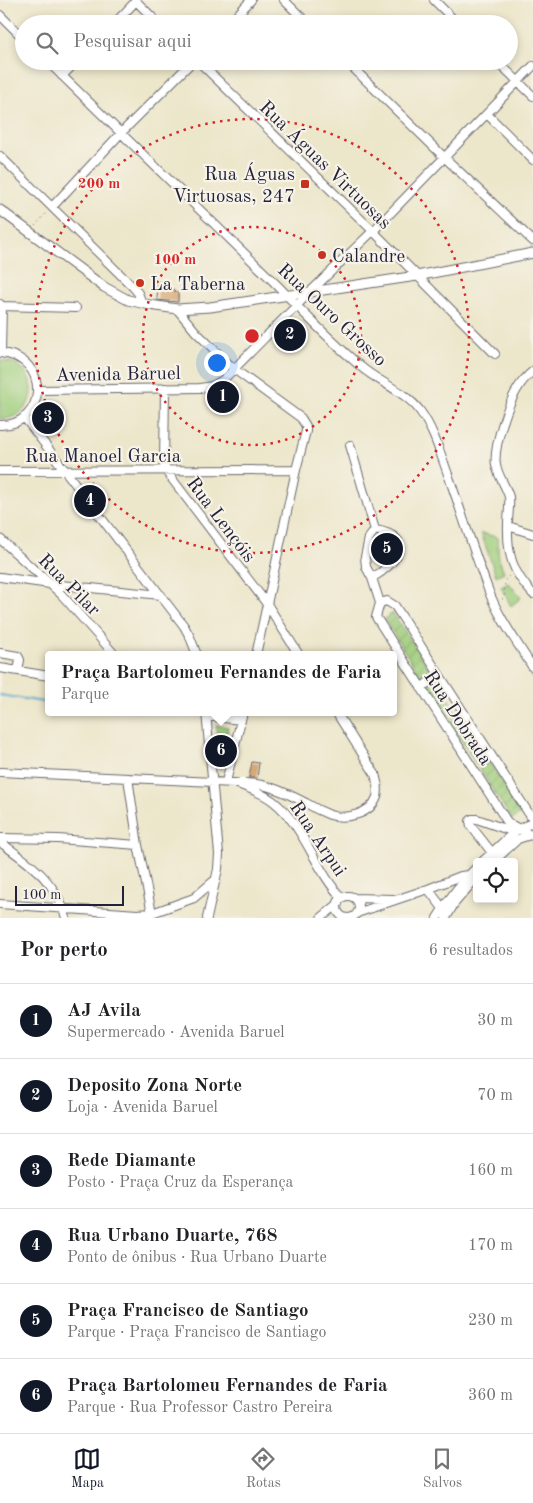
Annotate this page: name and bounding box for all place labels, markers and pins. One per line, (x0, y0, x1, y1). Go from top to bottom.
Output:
place label: Rua Águas Virtuosas, 247 (172, 162, 295, 207)
marker: Rua Águas Virtuosas, 247 (299, 178, 311, 190)
place label: Calandre (332, 248, 405, 267)
marker: Calandre (316, 249, 328, 261)
place label: La Taberna (150, 276, 246, 295)
marker: La Taberna (134, 277, 146, 289)
pin: 2 (274, 316, 306, 354)
centre of rings (243, 327, 261, 345)
pin: 1 (207, 378, 239, 416)
pin: 3 (32, 399, 64, 437)
pin: 4 (74, 482, 106, 520)
pin: 5 (371, 530, 403, 568)
pin: 6 (205, 732, 237, 770)

